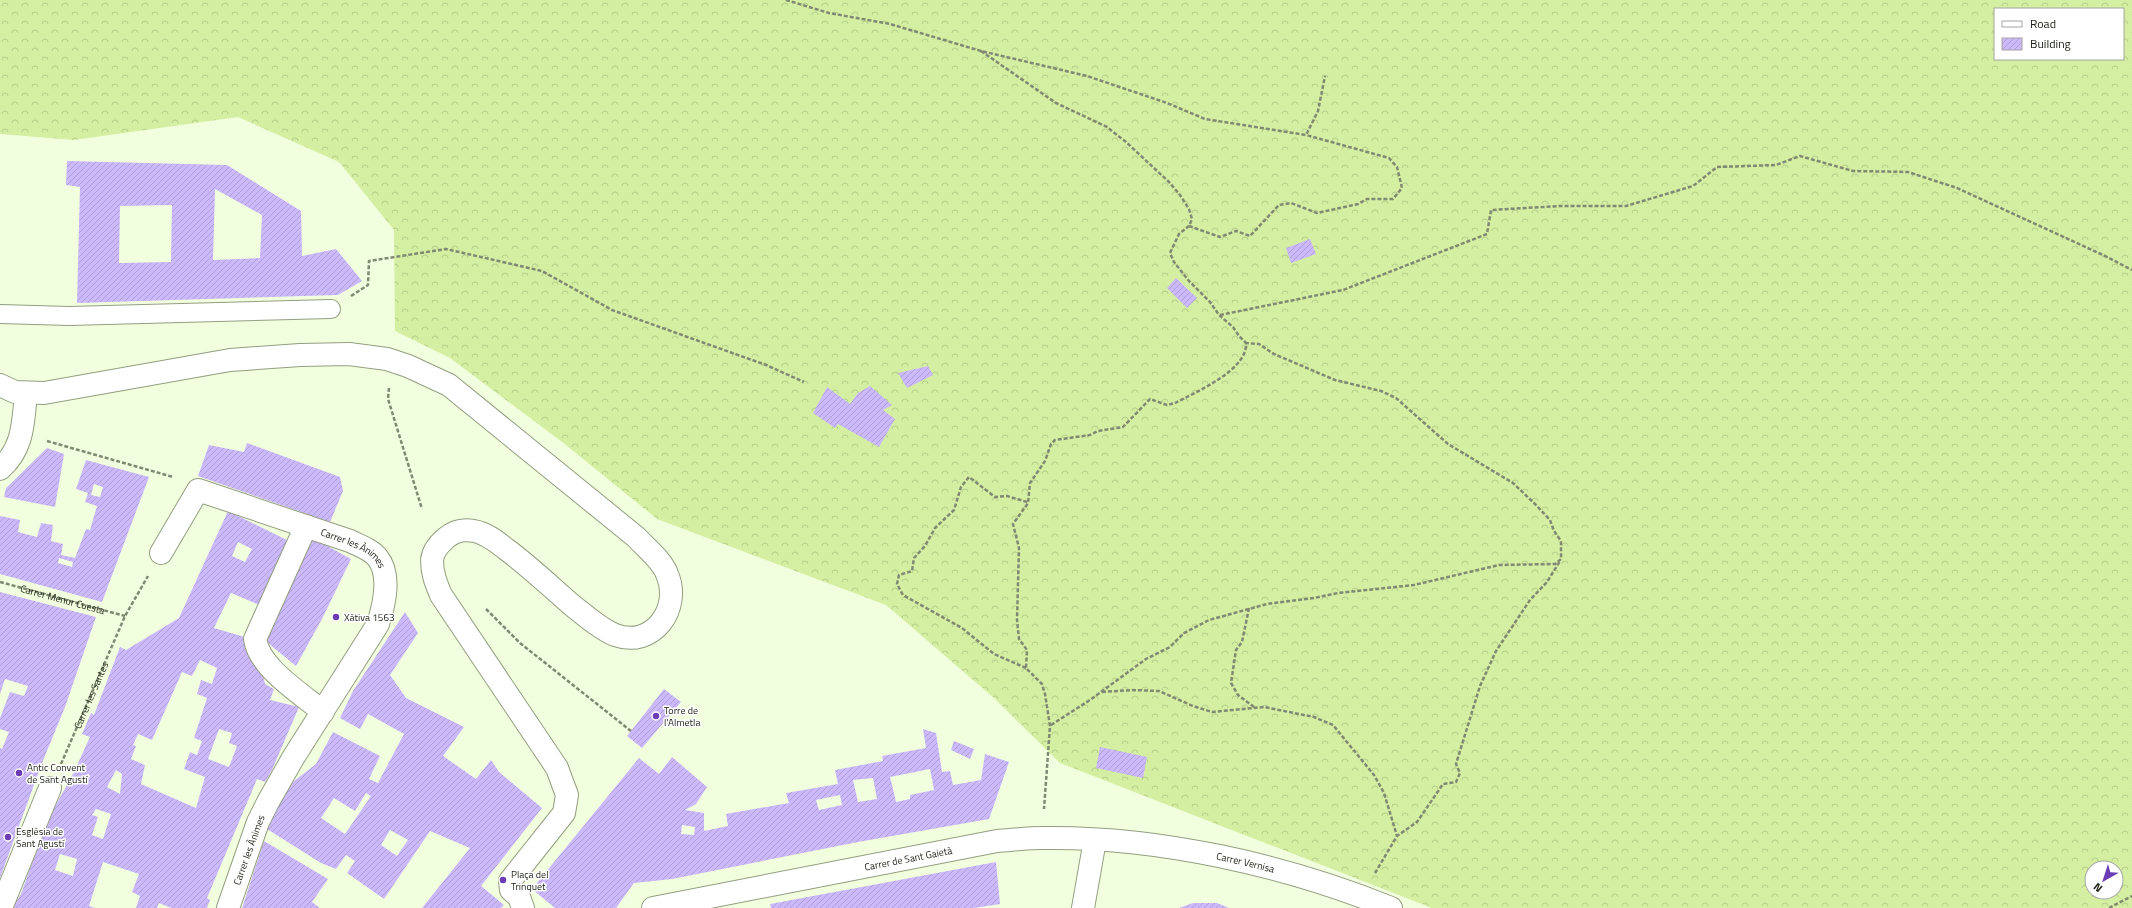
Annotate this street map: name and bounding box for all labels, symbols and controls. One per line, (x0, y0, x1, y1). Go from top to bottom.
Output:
legend (1994, 8, 2124, 60)
text: Road (2030, 14, 2056, 33)
text: Building (2030, 34, 2071, 53)
street label: Carrer les Ànimes (319, 524, 390, 571)
street label: Carrer Menor Cuesta (19, 580, 107, 618)
place label: Xàtiva 1563 (344, 610, 395, 625)
marker: Xàtiva 1563 (331, 612, 341, 622)
street label: Carrer les Santes (70, 659, 112, 731)
place label: Torre de l'Almetla (664, 703, 700, 730)
marker: Torre de l'Almetla (651, 711, 661, 721)
place label: Antic Convent de Sant Agustí (27, 760, 88, 787)
marker: Antic Convent de Sant Agustí (14, 768, 24, 778)
street label: Carrer les Ànimes (229, 812, 269, 887)
place label: Església de Sant Agustí (16, 824, 65, 851)
marker: Església de Sant Agustí (3, 832, 13, 842)
street label: Carrer de Sant Gaietà (863, 842, 953, 874)
street label: Carrer Vernisa (1215, 848, 1276, 876)
north arrow (2084, 860, 2124, 900)
place label: Plaça del Trinquet (511, 867, 548, 894)
marker: Plaça del Trinquet (498, 875, 508, 885)
text: N (2090, 879, 2106, 896)

